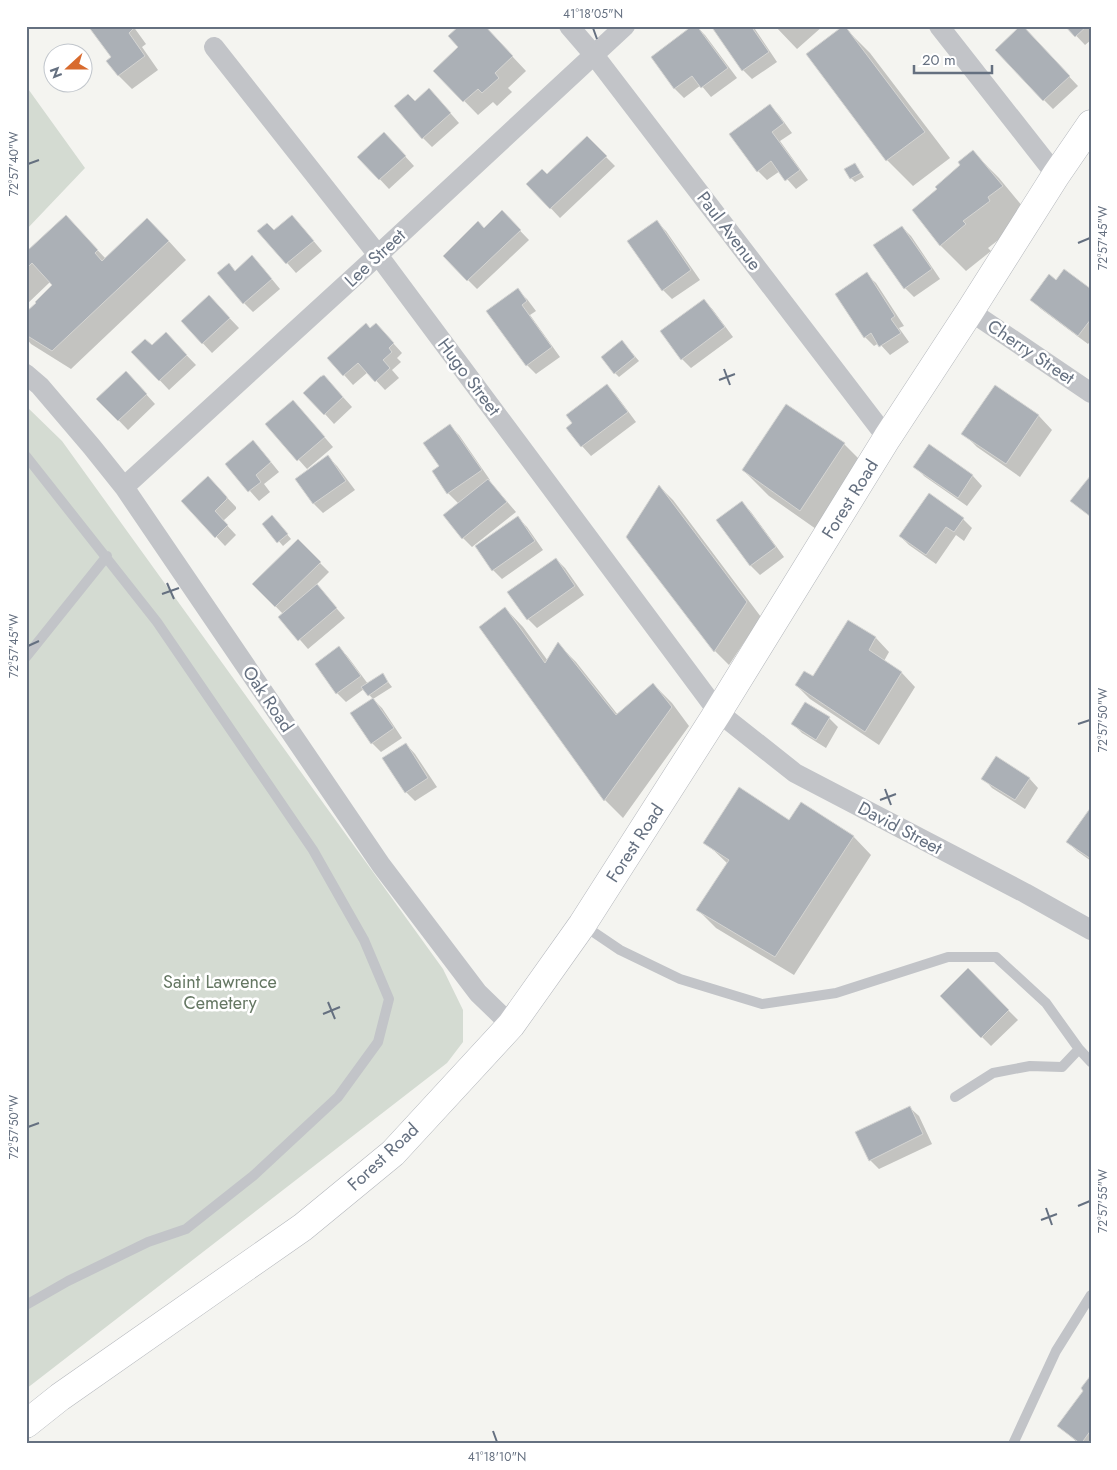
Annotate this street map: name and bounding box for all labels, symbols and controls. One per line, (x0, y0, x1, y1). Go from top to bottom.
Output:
text: 41°18'05"N (563, 5, 623, 23)
north arrow (42, 42, 92, 92)
scale bar (914, 42, 992, 74)
text: 20 m (922, 49, 956, 71)
text: N (45, 64, 67, 81)
text: 72°57'40"W (5, 132, 23, 196)
street label: Paul Avenue (691, 186, 767, 276)
text: 72°57'45"W (1094, 206, 1112, 270)
street label: Lee Street (339, 222, 412, 293)
street label: Cherry Street (982, 313, 1080, 391)
street label: Hugo Street (431, 333, 507, 422)
street label: Forest Road (815, 454, 885, 544)
text: 72°57'45"W (5, 614, 23, 678)
street label: Oak Road (236, 661, 300, 737)
text: 72°57'50"W (1094, 688, 1112, 752)
street label: David Street (853, 795, 947, 861)
street label: Forest Road (600, 798, 670, 888)
park label: Saint Lawrence Cemetery (163, 969, 277, 1016)
text: 72°57'50"W (5, 1095, 23, 1159)
street label: Forest Road (341, 1117, 425, 1197)
text: 72°57'55"W (1094, 1169, 1112, 1233)
text: 41°18'10"N (468, 1448, 526, 1466)

